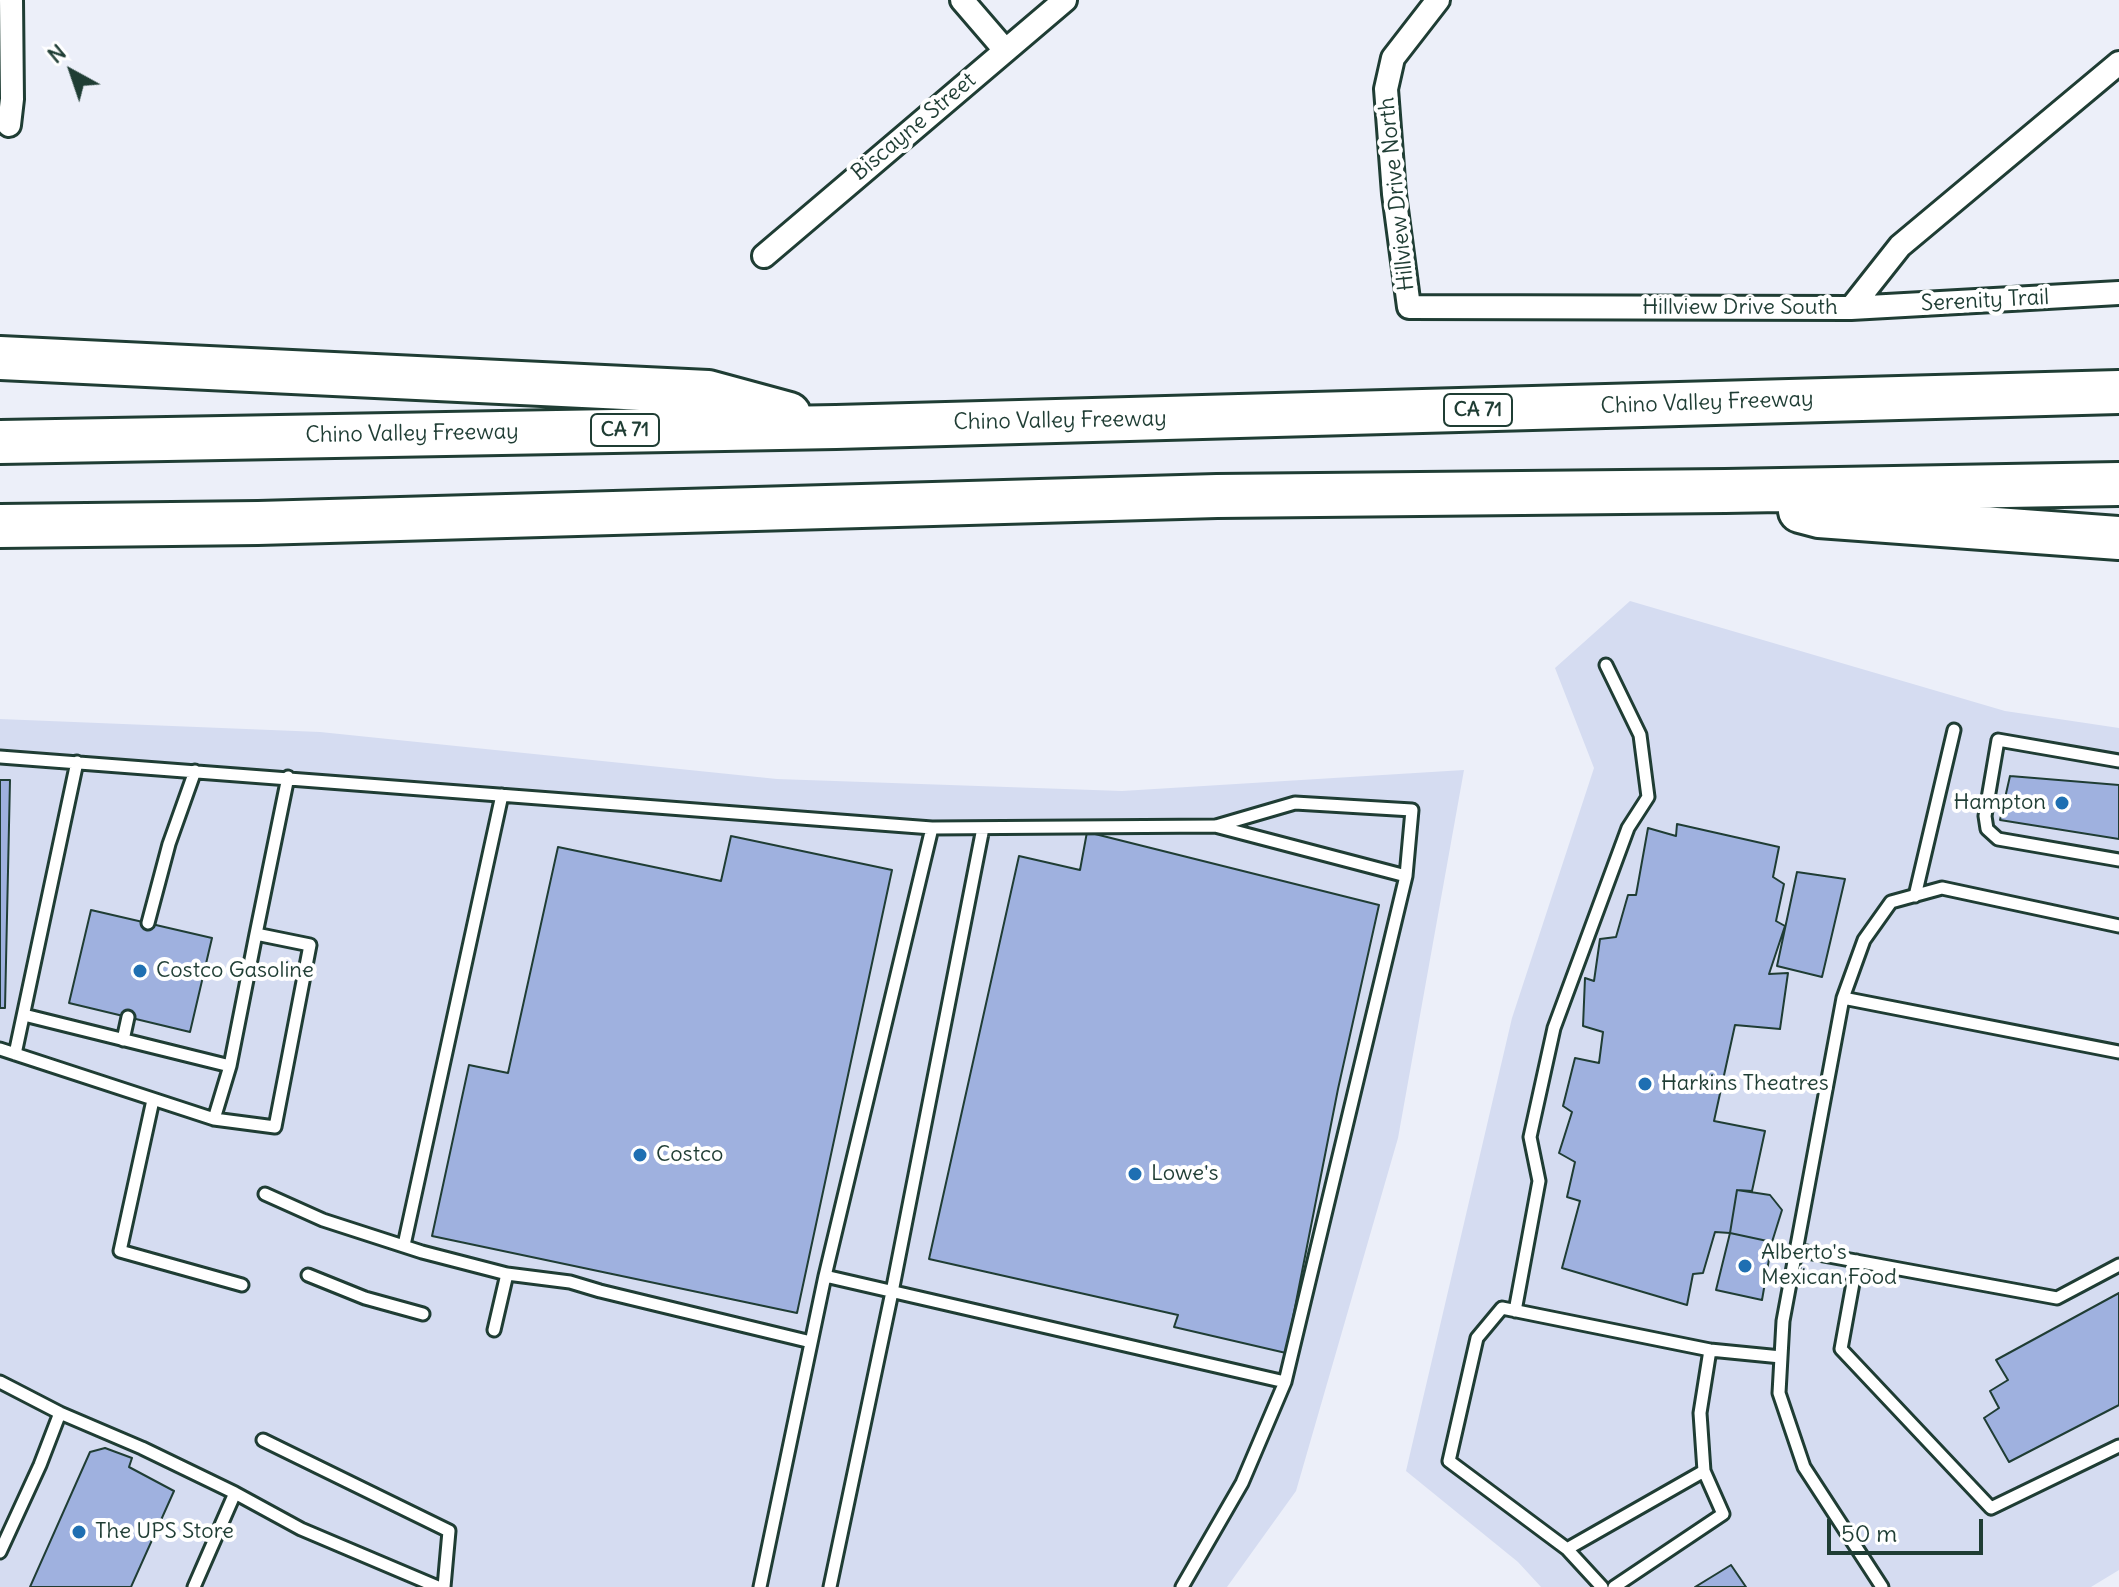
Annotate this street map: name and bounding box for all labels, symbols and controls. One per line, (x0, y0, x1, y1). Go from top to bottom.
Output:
north arrow (32, 32, 112, 112)
text: N (42, 38, 71, 69)
street label: Biscayne Street (847, 67, 981, 187)
street label: Hillview Drive North (1374, 96, 1420, 292)
street label: Serenity Trail (1920, 284, 2050, 318)
street label: Hillview Drive South (1642, 295, 1838, 321)
street label: Chino Valley Freeway (1600, 386, 1814, 420)
road number: CA 71 (1444, 394, 1512, 426)
street label: Chino Valley Freeway (953, 406, 1167, 436)
road number: CA 71 (591, 414, 659, 446)
street label: Chino Valley Freeway (305, 419, 519, 449)
place label: Hampton (1953, 790, 2046, 816)
marker: Hampton (2053, 794, 2071, 812)
place label: Costco Gasoline (156, 958, 314, 984)
marker: Costco Gasoline (131, 962, 149, 980)
place label: Harkins Theatres (1661, 1071, 1829, 1097)
marker: Harkins Theatres (1636, 1075, 1654, 1093)
place label: Costco (656, 1142, 723, 1168)
marker: Costco (631, 1146, 649, 1164)
place label: Lowe's (1151, 1161, 1218, 1187)
marker: Lowe's (1126, 1165, 1144, 1183)
place label: Alberto's Mexican Food (1761, 1240, 1897, 1292)
marker: Alberto's Mexican Food (1736, 1257, 1754, 1275)
scale bar (1831, 1503, 1987, 1553)
text: 50 m (1841, 1518, 1897, 1548)
place label: The UPS Store (95, 1519, 234, 1545)
marker: The UPS Store (70, 1523, 88, 1541)

